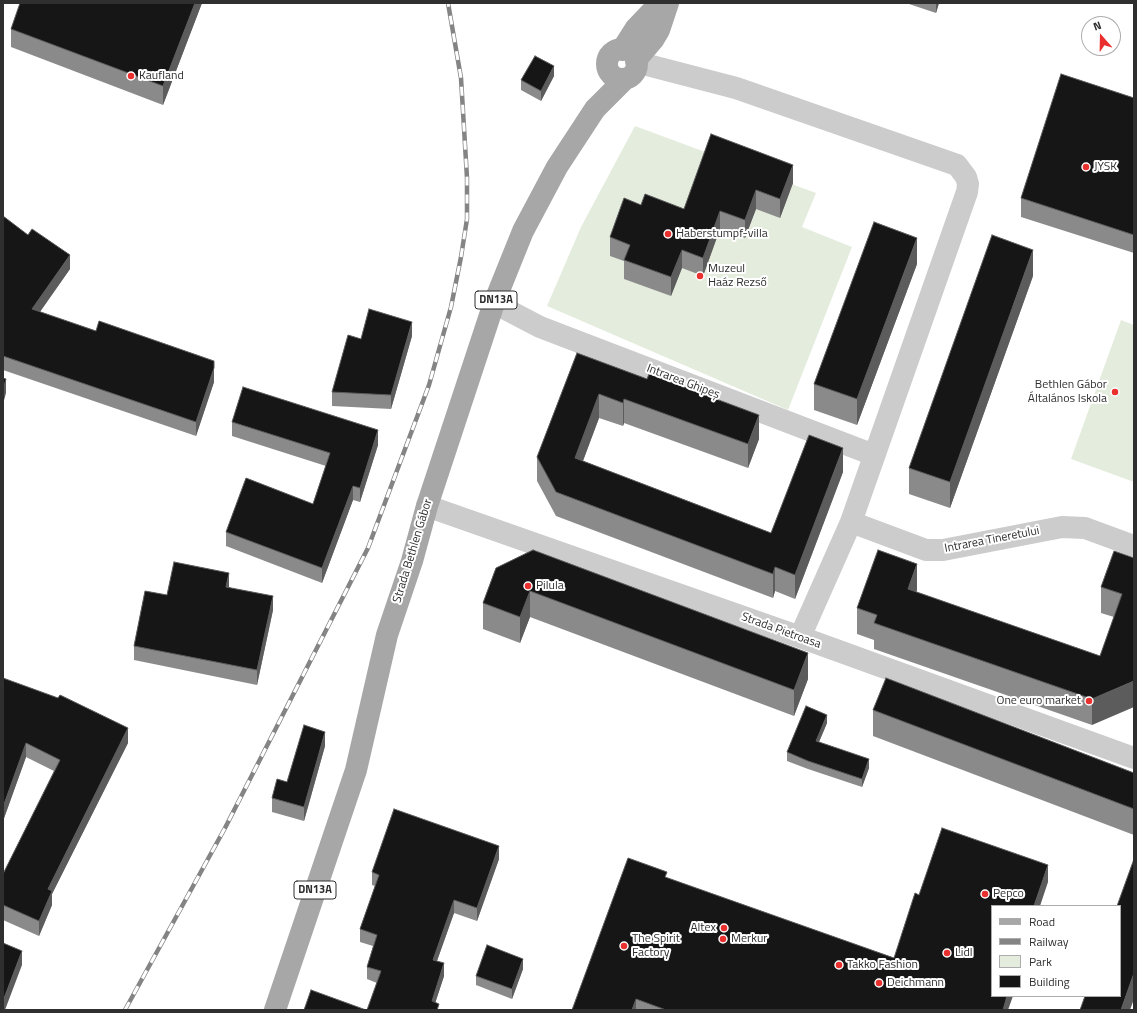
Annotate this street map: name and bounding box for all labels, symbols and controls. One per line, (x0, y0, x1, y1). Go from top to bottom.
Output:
north arrow (1081, 16, 1121, 56)
text: N (1091, 17, 1104, 34)
place label: Kaufland (139, 69, 184, 83)
marker: Kaufland (126, 71, 136, 81)
place label: JYSK (1094, 160, 1117, 174)
marker: JYSK (1081, 162, 1091, 172)
place label: Haberstumpf-villa (676, 227, 768, 241)
marker: Haberstumpf-villa (663, 229, 673, 239)
place label: Muzeul Haáz Rezső (708, 262, 767, 290)
marker: Muzeul Haáz Rezső (695, 271, 705, 281)
road number: DN13A (475, 291, 517, 309)
street label: Intrarea Ghipeș (645, 361, 721, 403)
place label: Bethlen Gábor Általános Iskola (1028, 378, 1107, 406)
marker: Bethlen Gábor Általános Iskola (1110, 387, 1120, 397)
street label: Strada Bethlen Gábor (390, 497, 436, 605)
street label: Intrarea Tineretului (943, 524, 1041, 556)
place label: Pilula (536, 579, 564, 593)
marker: Pilula (523, 581, 533, 591)
street label: Strada Pietroasa (739, 610, 823, 652)
place label: One euro market (996, 694, 1081, 708)
marker: One euro market (1084, 696, 1094, 706)
road number: DN13A (294, 881, 336, 899)
place label: Pepco (993, 887, 1024, 901)
marker: Pepco (980, 889, 990, 899)
legend (991, 905, 1121, 997)
text: Road (1029, 912, 1055, 931)
place label: Altex (690, 921, 716, 935)
marker: Altex (719, 923, 729, 933)
place label: The Spirit Factory (632, 932, 680, 960)
place label: Merkur (731, 932, 768, 946)
text: Railway (1029, 932, 1069, 951)
marker: Merkur (718, 934, 728, 944)
marker: The Spirit Factory (619, 941, 629, 951)
place label: Lidl (955, 946, 972, 960)
marker: Lidl (942, 948, 952, 958)
text: Park (1029, 952, 1052, 971)
place label: Takko Fashion (847, 958, 918, 972)
marker: Takko Fashion (834, 960, 844, 970)
text: Building (1029, 972, 1070, 991)
place label: Deichmann (887, 976, 944, 990)
marker: Deichmann (874, 978, 884, 988)

